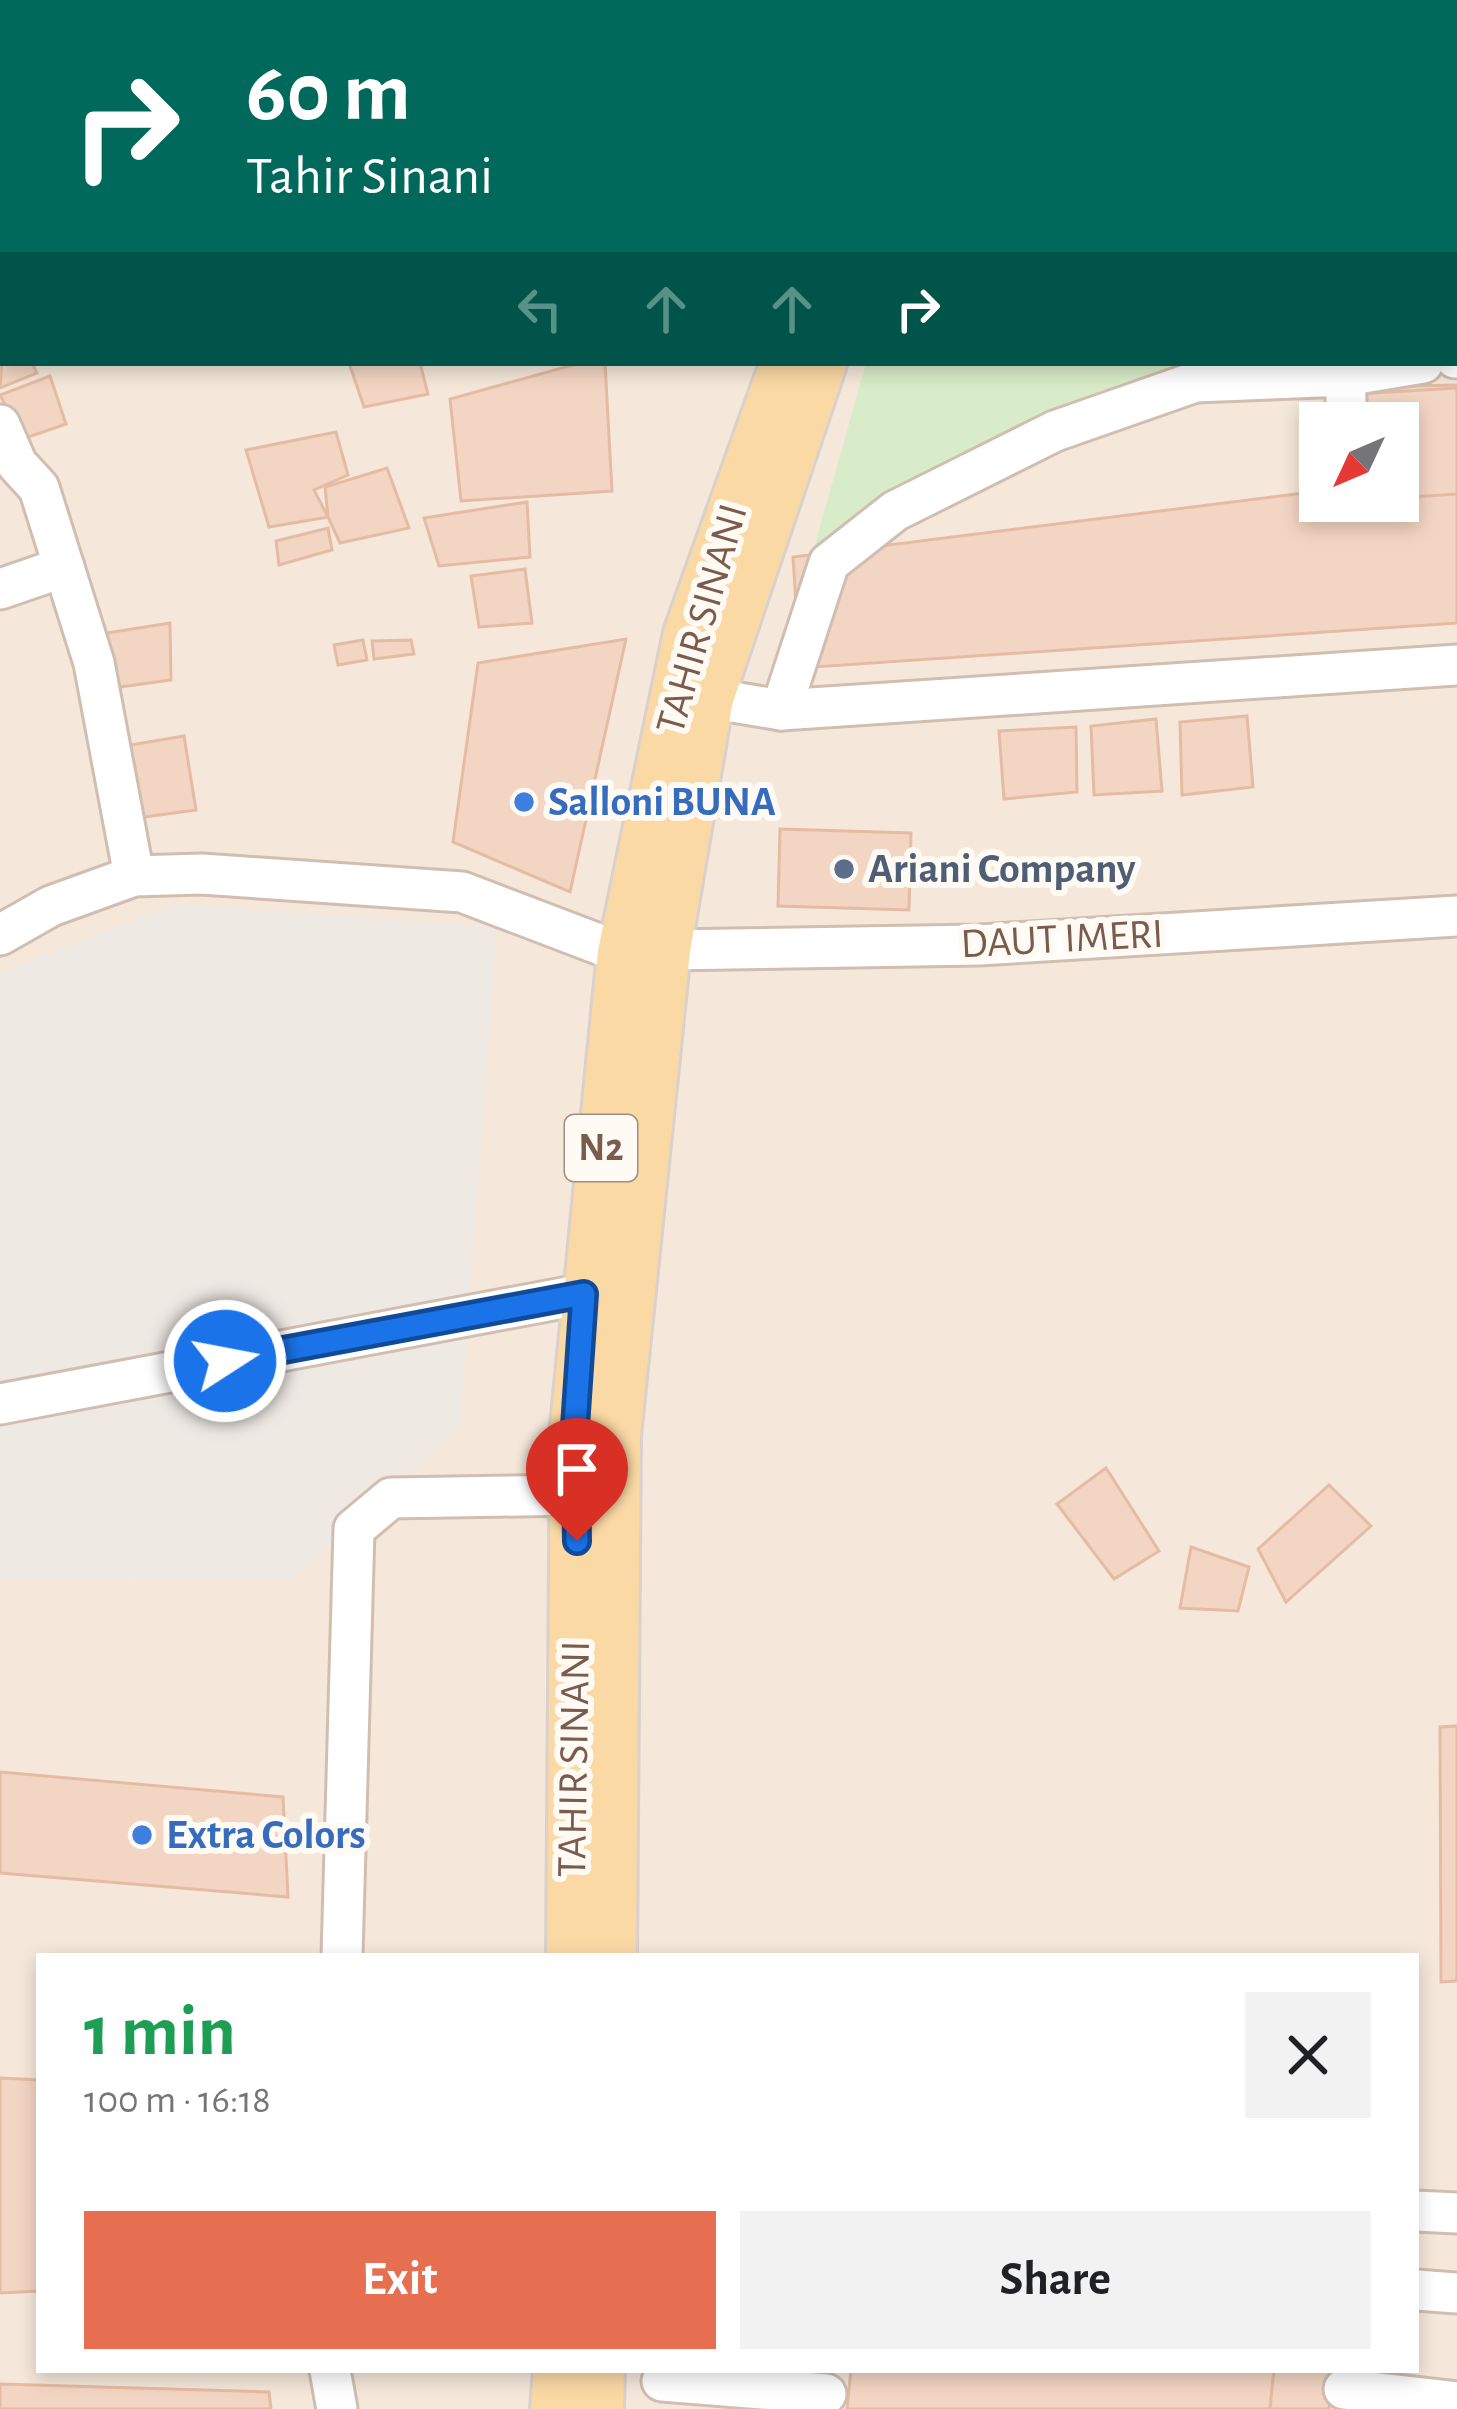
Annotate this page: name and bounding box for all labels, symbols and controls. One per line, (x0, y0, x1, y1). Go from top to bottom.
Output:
icon: right (48, 48, 204, 204)
text: 60 m (246, 52, 411, 136)
text: Tahir Sinani (246, 150, 493, 204)
icon: left (507, 276, 573, 342)
icon: ahead (633, 276, 699, 342)
icon: ahead (759, 276, 825, 342)
icon: right (885, 276, 951, 342)
north arrow (1299, 402, 1419, 522)
map controls (1299, 402, 1419, 522)
street label: TAHIR SINANI (649, 499, 755, 739)
place label: Salloni BUNA (548, 781, 776, 823)
marker: Salloni BUNA (511, 789, 537, 815)
place label: Ariani Company (868, 848, 1136, 890)
marker: Ariani Company (831, 856, 857, 882)
street label: DAUT IMERI (959, 913, 1165, 965)
road number: N2 (565, 1115, 637, 1181)
position arrow (162, 1298, 288, 1424)
pin (526, 1418, 628, 1541)
icon: arrive (544, 1436, 610, 1502)
street label: TAHIR SINANI (551, 1640, 597, 1878)
place label: Extra Colors (166, 1814, 366, 1856)
marker: Extra Colors (129, 1822, 155, 1848)
button: close (1245, 1992, 1371, 2118)
text: 1 min (84, 1996, 236, 2068)
text: 100 m · 16:18 (84, 2081, 271, 2120)
button: Exit (84, 2211, 716, 2349)
button: Share (740, 2211, 1371, 2349)

